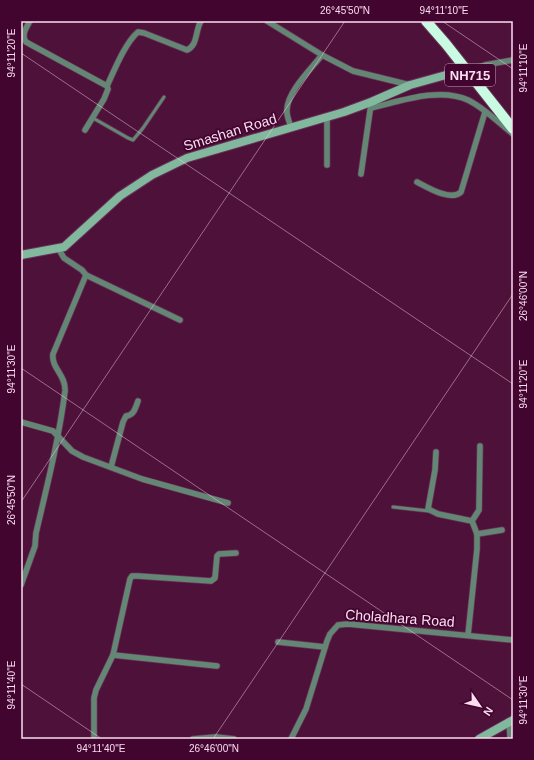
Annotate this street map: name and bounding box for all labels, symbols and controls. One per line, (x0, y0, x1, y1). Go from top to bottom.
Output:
text: 26°45'50"N (320, 5, 370, 16)
text: 94°11'10"E (420, 5, 469, 16)
text: 94°11'20"E (6, 28, 17, 77)
text: 94°11'10"E (518, 43, 529, 92)
road number: NH715 (445, 64, 495, 86)
street label: Smashan Road (182, 110, 278, 154)
text: 26°46'00"N (518, 271, 529, 321)
text: 94°11'30"E (6, 344, 17, 393)
text: 94°11'20"E (518, 359, 529, 408)
text: 26°45'50"N (6, 475, 17, 525)
street label: Choladhara Road (345, 606, 455, 630)
text: 94°11'40"E (6, 660, 17, 709)
text: 94°11'30"E (518, 675, 529, 724)
north arrow (460, 686, 500, 726)
text: N (481, 705, 495, 718)
text: 94°11'40"E (77, 743, 126, 754)
text: 26°46'00"N (189, 743, 239, 754)

